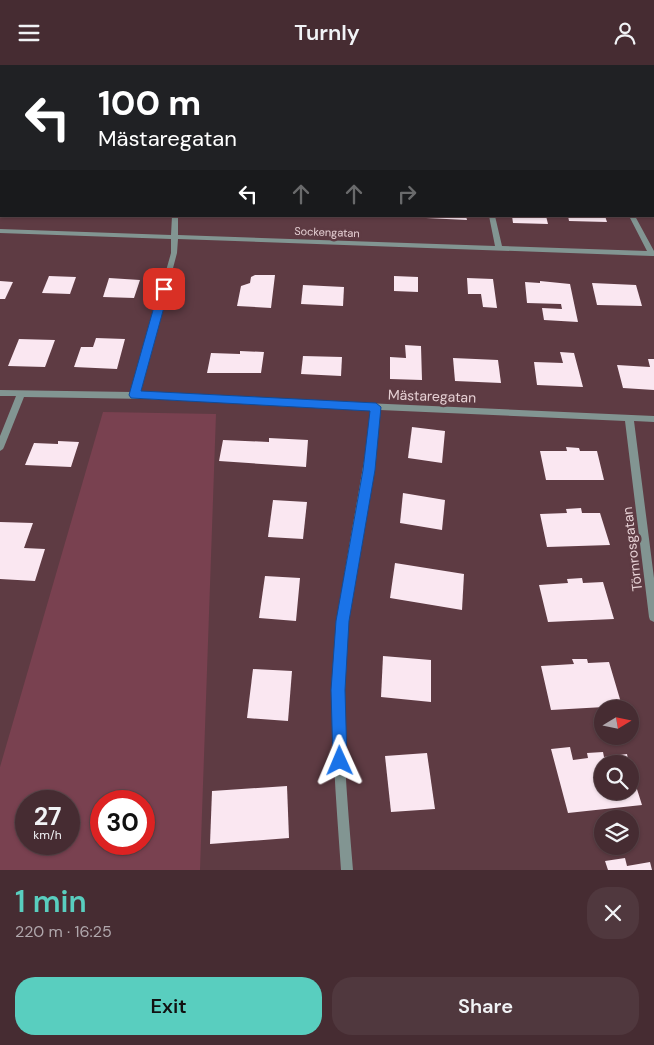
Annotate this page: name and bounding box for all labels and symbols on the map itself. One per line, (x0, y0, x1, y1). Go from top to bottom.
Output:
street label: Sockengatan (294, 224, 360, 240)
pin (143, 268, 185, 310)
street label: Mästaregatan (388, 385, 476, 407)
street label: Törnrosgatan (618, 506, 646, 592)
north arrow (594, 700, 639, 745)
position arrow (313, 734, 365, 786)
speed limit sign: 30 (90, 790, 155, 855)

